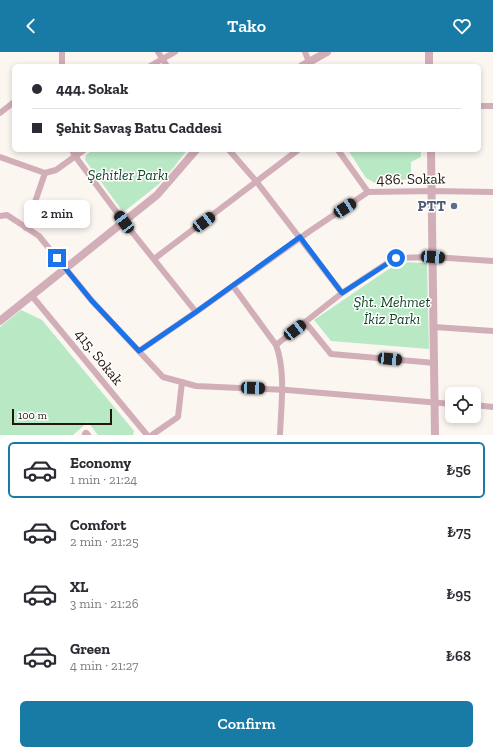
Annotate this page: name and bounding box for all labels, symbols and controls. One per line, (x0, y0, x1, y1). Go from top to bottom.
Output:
icon: back (20, 15, 42, 37)
text: Tako (227, 15, 266, 37)
icon: heart (451, 15, 473, 37)
text: 444. Sokak (56, 80, 128, 98)
text: Şehit Savaş Batu Caddesi (56, 119, 222, 137)
park label: Şehitler Parkı (88, 166, 169, 184)
street label: 486. Sokak (376, 169, 446, 189)
car (332, 196, 358, 220)
place label: PTT (417, 197, 446, 215)
callout: 2 min (24, 200, 90, 228)
marker: PTT (449, 201, 459, 211)
text: 2 min (41, 206, 73, 221)
car (112, 209, 136, 235)
car (191, 210, 217, 234)
route end (48, 249, 66, 267)
route start (387, 249, 405, 267)
car (421, 250, 445, 264)
park label: Şht. Mehmet İkiz Parkı (353, 293, 431, 328)
car (282, 318, 308, 342)
street label: 415. Sokak (71, 325, 127, 389)
car (378, 352, 402, 366)
car (241, 382, 265, 394)
map controls (445, 387, 481, 423)
button: locate (445, 387, 481, 423)
scale bar (12, 407, 112, 426)
text: 100 m (18, 409, 47, 422)
icon: car (22, 452, 58, 488)
text: Economy (70, 454, 131, 472)
text: ₺56 (446, 461, 471, 479)
text: 1 min · 21:24 (70, 472, 137, 487)
icon: car (22, 514, 58, 550)
text: Comfort (70, 516, 126, 534)
text: ₺75 (447, 523, 471, 541)
text: 2 min · 21:25 (70, 534, 139, 549)
icon: car (22, 576, 58, 612)
text: XL (70, 578, 88, 596)
text: ₺95 (446, 585, 471, 603)
text: 3 min · 21:26 (70, 596, 139, 611)
icon: car (22, 638, 58, 674)
text: Green (70, 640, 110, 658)
text: ₺68 (446, 647, 471, 665)
text: 4 min · 21:27 (70, 658, 138, 673)
button: Confirm (20, 701, 473, 747)

